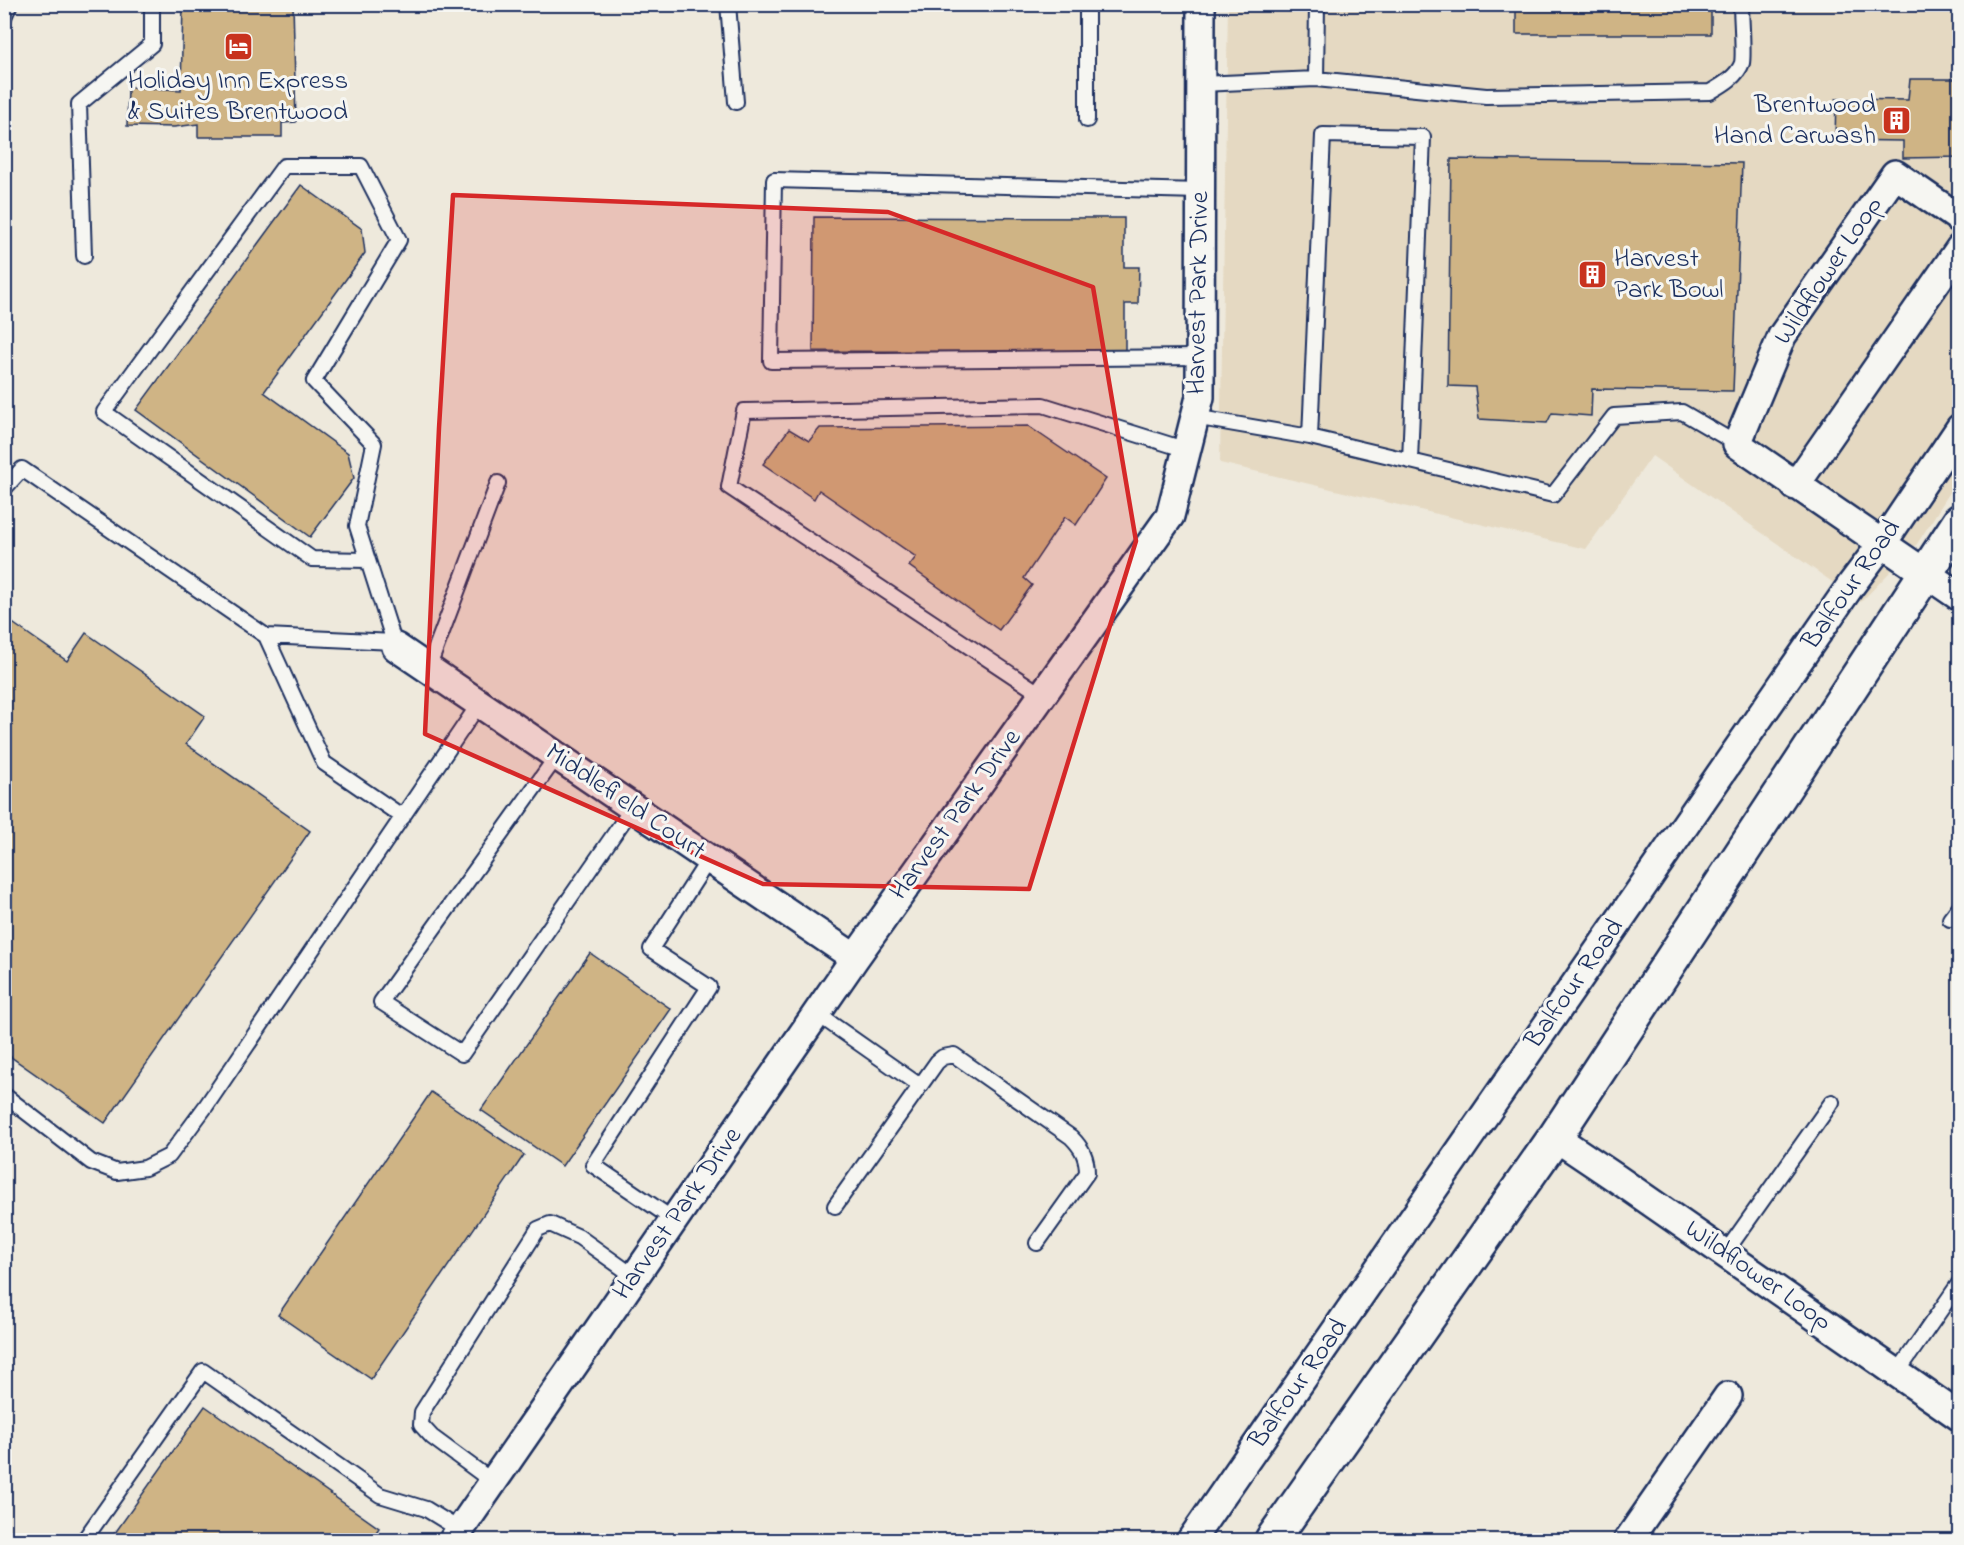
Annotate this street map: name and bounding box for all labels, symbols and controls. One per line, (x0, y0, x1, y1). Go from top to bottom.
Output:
hotel icon: Holiday Inn Express & Suites Brentwood (222, 30, 254, 62)
place label: Holiday Inn Express & Suites Brentwood (128, 62, 348, 132)
place label: Brentwood Hand Carwash (1714, 86, 1876, 156)
building icon: Brentwood Hand Carwash (1881, 105, 1913, 137)
street label: Wildflower Loop (1765, 189, 1893, 353)
street label: Harvest Park Drive (1178, 190, 1220, 395)
place label: Harvest Park Bowl (1614, 240, 1723, 310)
building icon: Harvest Park Bowl (1577, 259, 1609, 291)
street label: Balfour Road (1792, 512, 1911, 659)
street label: Harvest Park Drive (880, 721, 1032, 909)
street label: Middlefield Court (537, 734, 713, 870)
street label: Balfour Road (1515, 911, 1634, 1058)
street label: Harvest Park Drive (604, 1119, 753, 1309)
street label: Wildflower Loop (1676, 1211, 1840, 1341)
street label: Balfour Road (1239, 1311, 1358, 1458)

